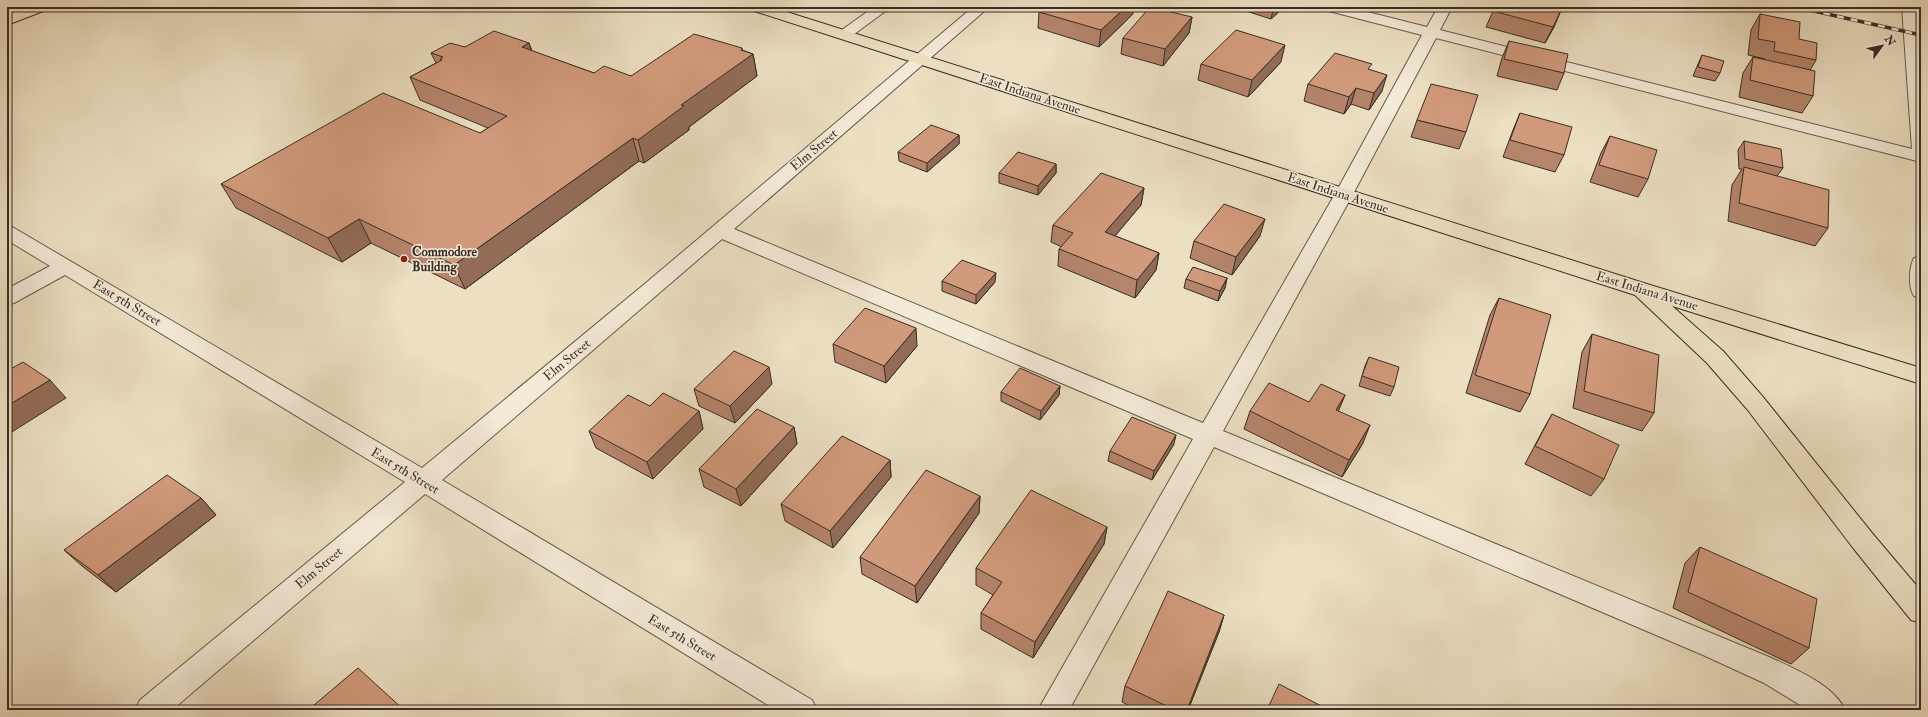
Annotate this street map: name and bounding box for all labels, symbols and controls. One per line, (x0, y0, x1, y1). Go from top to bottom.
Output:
north arrow (1862, 26, 1902, 66)
text: N (1881, 32, 1899, 49)
street label: East Indiana Avenue (977, 70, 1083, 118)
street label: Elm Street (787, 126, 841, 174)
street label: East Indiana Avenue (1285, 169, 1391, 217)
place label: Commodore Building (412, 244, 478, 276)
marker: Commodore Building (399, 254, 409, 264)
street label: East Indiana Avenue (1594, 268, 1700, 314)
street label: East 5th Street (90, 276, 164, 330)
street label: Elm Street (540, 336, 594, 384)
street label: East 5th Street (368, 444, 442, 498)
street label: Elm Street (292, 544, 346, 592)
street label: East 5th Street (645, 611, 719, 665)

